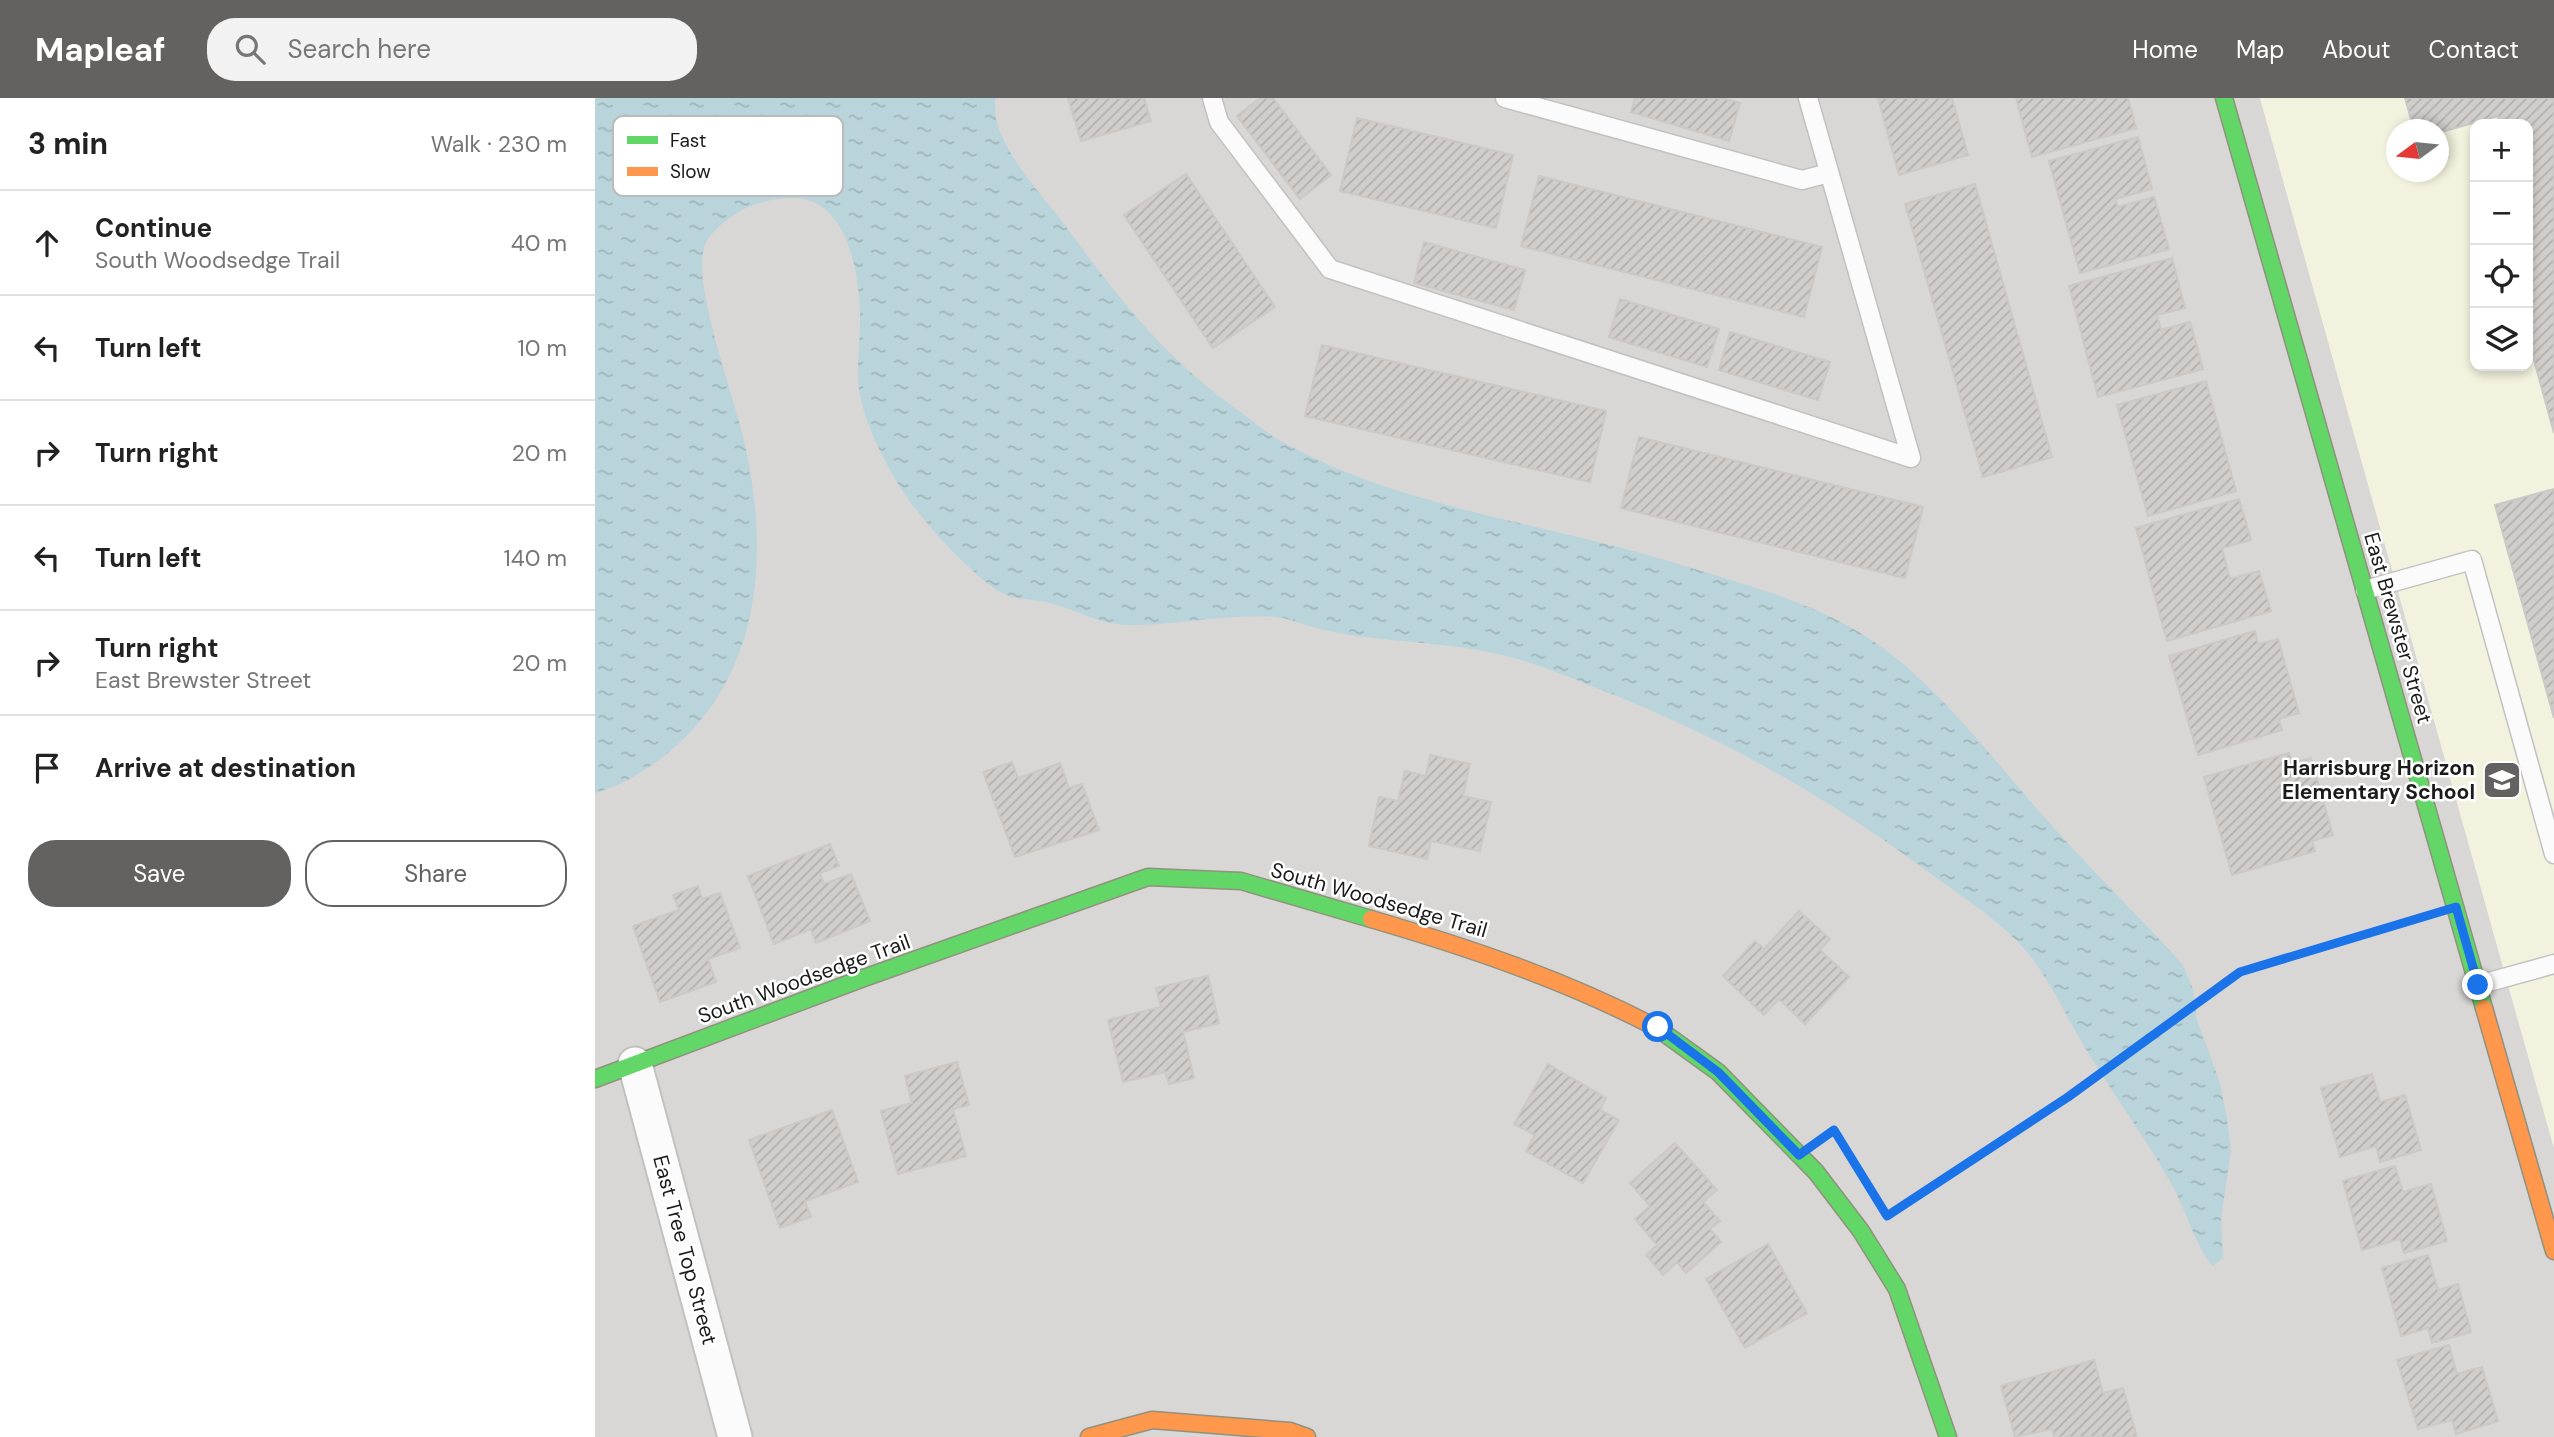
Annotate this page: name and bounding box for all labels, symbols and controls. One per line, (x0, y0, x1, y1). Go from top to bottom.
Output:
search box (207, 18, 697, 81)
text: Mapleaf (35, 28, 165, 71)
icon: search (231, 30, 269, 68)
text: Search here (287, 32, 431, 66)
text: Home (2132, 34, 2198, 65)
text: Map (2236, 34, 2284, 65)
text: About (2322, 34, 2391, 65)
text: Contact (2429, 34, 2519, 65)
legend (613, 116, 843, 196)
north arrow (2386, 119, 2449, 182)
map controls (2470, 119, 2533, 371)
button: + (2470, 119, 2533, 182)
text: 3 min (28, 124, 108, 163)
text: Fast (670, 128, 706, 153)
text: Walk · 230 m (431, 129, 567, 159)
text: Slow (670, 159, 711, 184)
button: − (2470, 182, 2533, 245)
text: Continue (95, 211, 212, 245)
icon: ahead (28, 224, 66, 262)
text: 40 m (511, 228, 567, 258)
text: South Woodsedge Trail (95, 245, 340, 275)
button: locate (2470, 245, 2533, 308)
button: layers (2470, 308, 2533, 371)
icon: left (28, 329, 66, 367)
text: Turn left (95, 331, 202, 365)
text: 10 m (517, 333, 567, 363)
icon: right (28, 434, 66, 472)
text: Turn right (95, 436, 219, 470)
text: 20 m (512, 438, 567, 468)
street label: East Brewster Street (2357, 529, 2439, 727)
icon: left (28, 539, 66, 577)
text: Turn left (95, 541, 202, 575)
text: 140 m (504, 543, 567, 573)
text: Turn right (95, 631, 219, 665)
icon: right (28, 644, 66, 682)
text: 20 m (512, 648, 567, 678)
text: East Brewster Street (95, 665, 311, 695)
icon: arrive (28, 749, 66, 787)
text: Arrive at destination (95, 751, 356, 785)
place label: Harrisburg Horizon Elementary School (2282, 754, 2475, 806)
school or university icon: Harrisburg Horizon Elementary School (2481, 759, 2523, 801)
button: Save (28, 840, 291, 907)
button: Share (305, 840, 567, 907)
street label: South Woodsedge Trail (1268, 856, 1490, 944)
street label: South Woodsedge Trail (694, 928, 914, 1030)
route end (2462, 969, 2493, 1000)
route start (1642, 1011, 1673, 1042)
street label: East Tree Top Street (646, 1152, 724, 1348)

